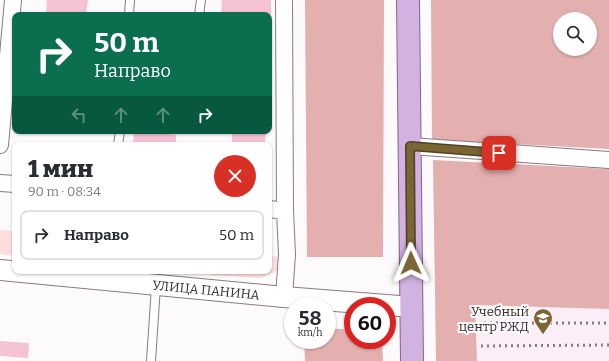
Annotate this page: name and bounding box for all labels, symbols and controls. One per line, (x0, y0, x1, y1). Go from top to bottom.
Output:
map controls (553, 12, 597, 56)
button: search (553, 12, 597, 56)
text: 50 m (94, 26, 159, 59)
icon: right (28, 28, 80, 80)
text: Направо (94, 60, 171, 82)
icon: left (68, 104, 90, 126)
icon: ahead (110, 104, 132, 126)
icon: ahead (152, 104, 174, 126)
icon: right (194, 104, 216, 126)
pin (482, 136, 516, 170)
icon: arrive (488, 142, 510, 164)
text: 1 мин (28, 155, 93, 183)
button: close (214, 155, 256, 197)
text: 90 m · 08:34 (28, 184, 101, 199)
icon: right (30, 224, 52, 246)
text: Направо (64, 226, 129, 244)
text: 50 m (219, 226, 254, 244)
position arrow (390, 242, 432, 284)
street label: УЛИЦА ПАНИНА (152, 278, 261, 303)
speed limit sign: 60 (344, 297, 396, 349)
place label: Учебный центр РЖД (459, 304, 529, 334)
text: 58 (299, 306, 321, 330)
school or university icon: Учебный центр РЖД (532, 307, 554, 335)
text: km/h (298, 327, 322, 339)

